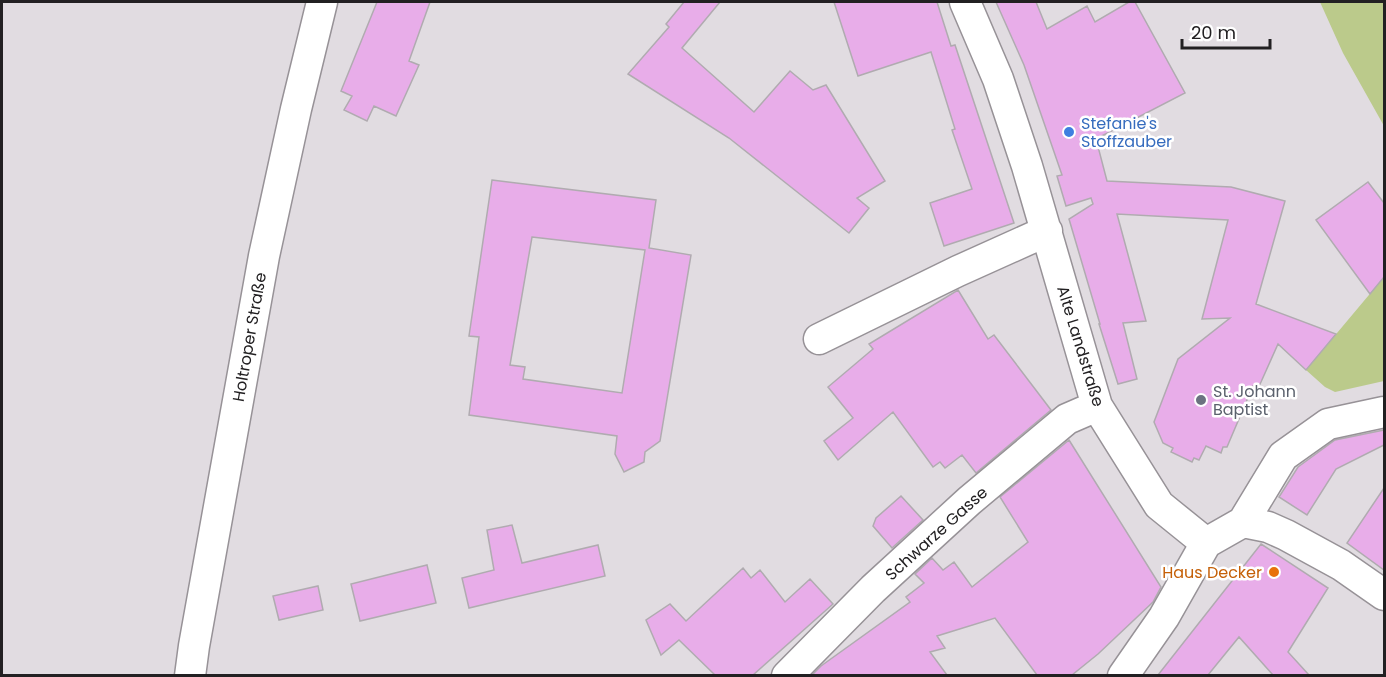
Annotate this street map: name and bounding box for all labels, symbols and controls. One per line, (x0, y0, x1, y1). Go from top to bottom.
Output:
scale bar (1182, 12, 1270, 50)
text: 20 m (1191, 20, 1236, 45)
place label: Stefanie's Stoffzauber (1081, 112, 1172, 153)
marker: Stefanie's Stoffzauber (1062, 125, 1076, 139)
street label: Holtroper Straße (227, 270, 272, 404)
street label: Alte Landstraße (1051, 283, 1110, 409)
place label: St. Johann Baptist (1213, 380, 1296, 421)
marker: St. Johann Baptist (1194, 393, 1208, 407)
street label: Schwarze Gasse (880, 481, 993, 586)
place label: Haus Decker (1162, 561, 1262, 584)
marker: Haus Decker (1267, 565, 1281, 579)

